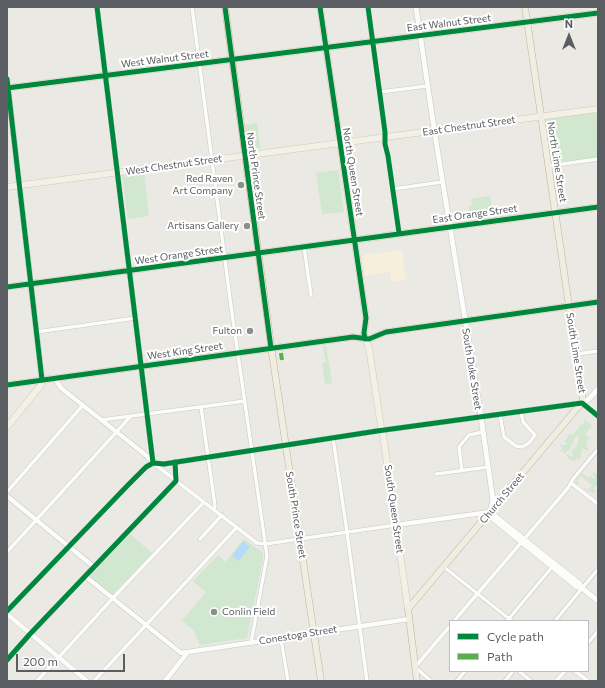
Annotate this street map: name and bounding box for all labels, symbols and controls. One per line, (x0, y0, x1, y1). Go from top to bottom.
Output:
street label: East Walnut Street (406, 12, 492, 34)
north arrow (549, 16, 589, 56)
text: N (565, 17, 573, 30)
street label: West Walnut Street (120, 48, 210, 70)
street label: East Chestnut Street (422, 114, 516, 138)
street label: North Lime Street (545, 121, 569, 203)
street label: North Queen Street (340, 127, 366, 217)
street label: North Prince Street (244, 131, 268, 221)
street label: West Chestnut Street (125, 152, 223, 178)
place label: Red Raven Art Company (173, 173, 233, 196)
marker: Red Raven Art Company (236, 180, 246, 190)
street label: East Orange Street (432, 202, 518, 226)
place label: Artisans Gallery (167, 220, 239, 232)
marker: Artisans Gallery (242, 221, 252, 231)
street label: West Orange Street (134, 243, 224, 267)
street label: South Lime Street (564, 312, 588, 394)
place label: Fulton (213, 325, 242, 337)
marker: Fulton (245, 326, 255, 336)
street label: South Duke Street (460, 327, 484, 411)
street label: West King Street (147, 340, 223, 362)
street label: South Queen Street (382, 464, 406, 554)
street label: Church Street (477, 470, 527, 526)
street label: South Prince Street (283, 471, 309, 559)
place label: Conlin Field (222, 606, 275, 618)
marker: Conlin Field (209, 607, 219, 617)
legend (449, 620, 589, 672)
street label: Conestoga Street (258, 623, 338, 647)
text: Cycle path (487, 629, 544, 643)
scale bar (18, 646, 127, 672)
text: Path (487, 649, 513, 663)
text: 200 m (23, 654, 58, 668)

